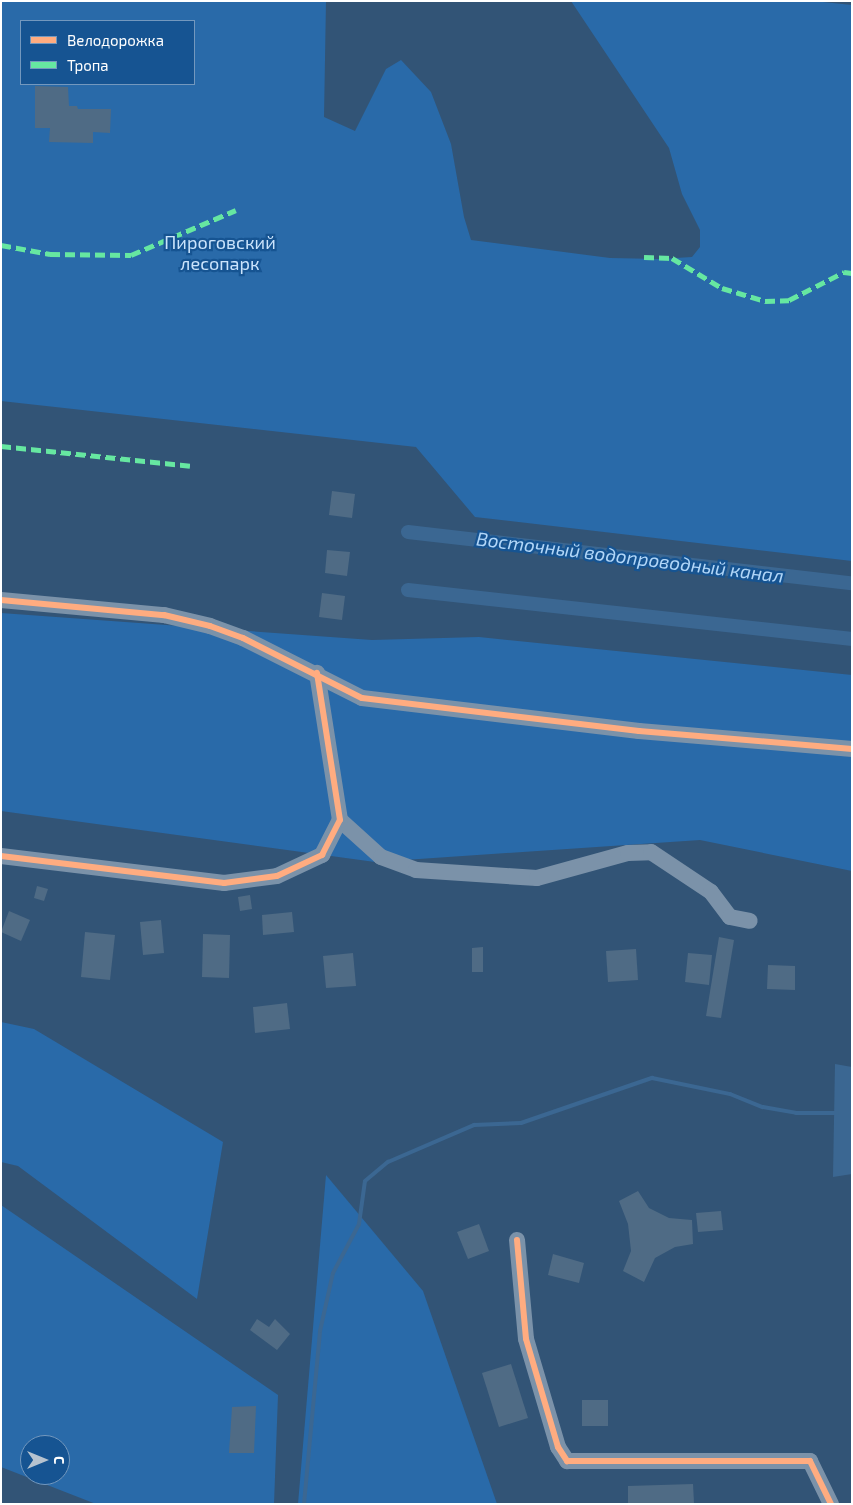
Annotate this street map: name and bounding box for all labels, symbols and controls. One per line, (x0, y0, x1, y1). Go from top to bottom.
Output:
legend (20, 20, 195, 85)
text: Велодорожка (67, 31, 164, 49)
text: Тропа (67, 56, 109, 74)
park label: Пироговский лесопарк (164, 232, 276, 274)
water label: Восточный водопроводный канал (475, 527, 785, 587)
north arrow (20, 1435, 70, 1485)
text: С (51, 1456, 68, 1464)

